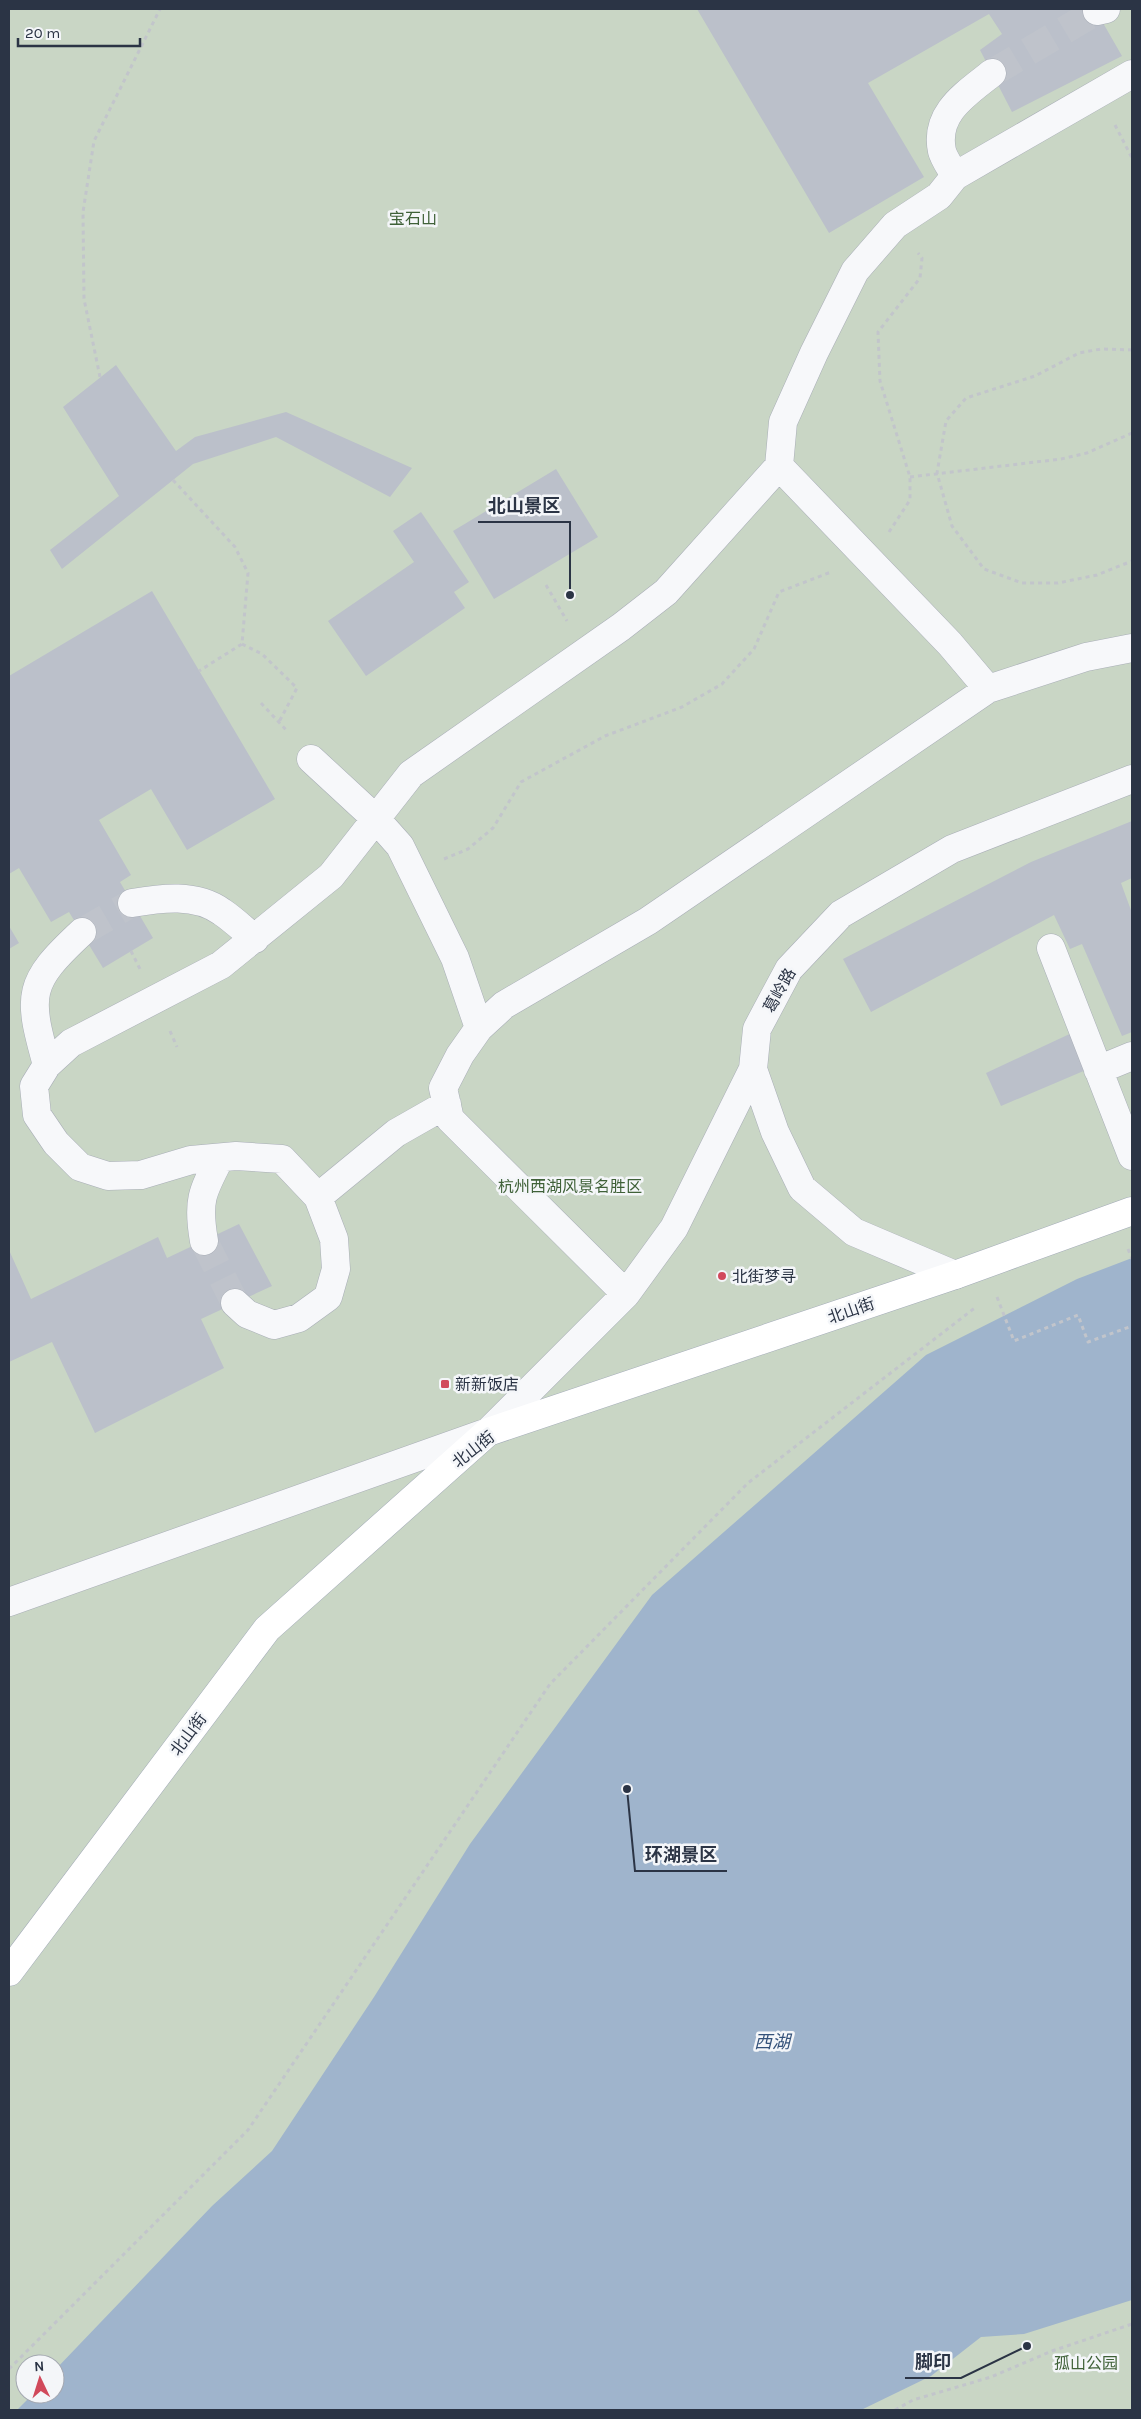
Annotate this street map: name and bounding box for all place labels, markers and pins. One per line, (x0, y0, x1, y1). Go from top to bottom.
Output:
callout: 北山景区 (478, 489, 570, 522)
place label: 北街梦寻 (732, 1267, 796, 1286)
marker: 北街梦寻 (716, 1270, 728, 1282)
place label: 新新饭店 (455, 1375, 519, 1394)
marker: 新新饭店 (439, 1378, 451, 1390)
callout: 环湖景区 (635, 1838, 727, 1871)
callout: 脚印 (905, 2345, 961, 2378)

